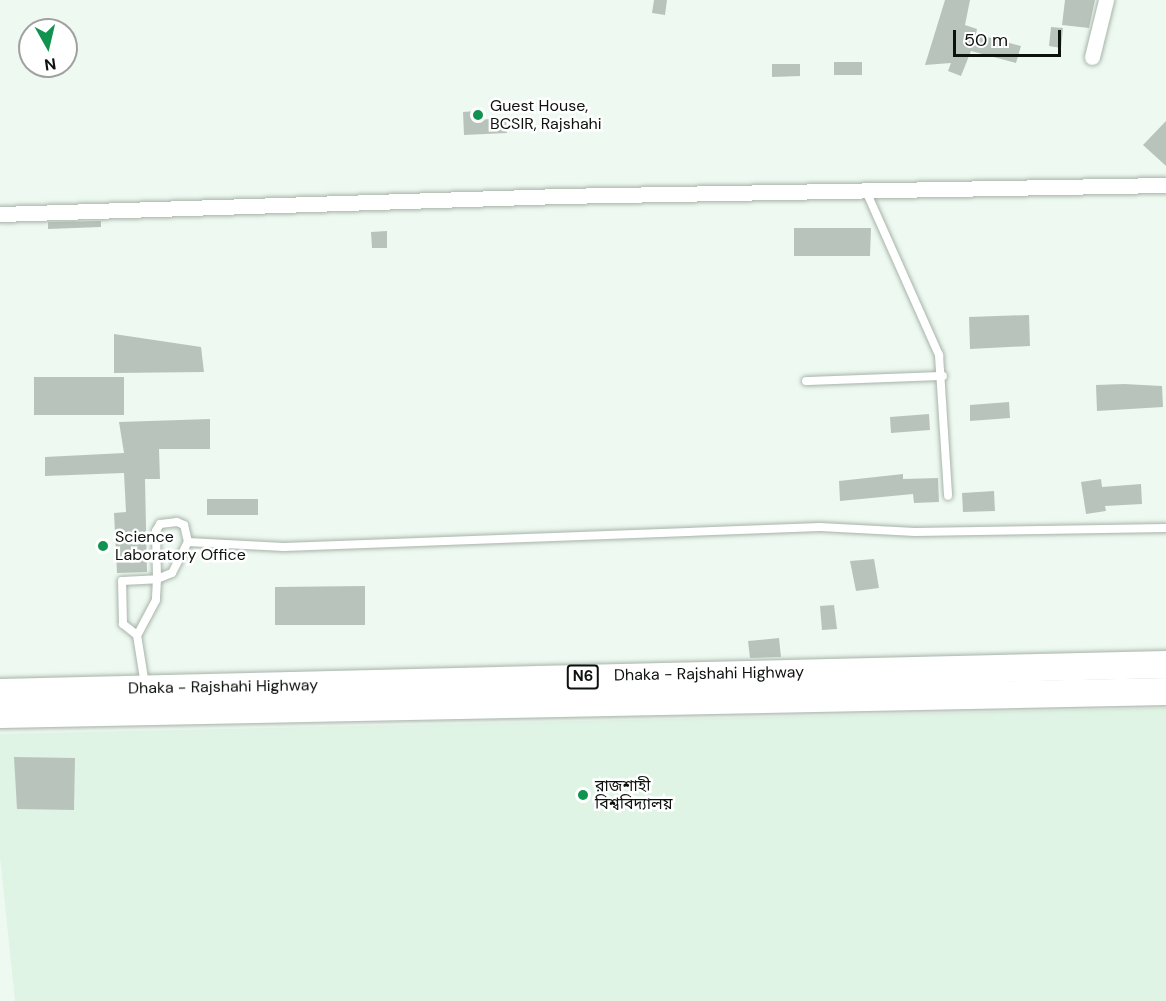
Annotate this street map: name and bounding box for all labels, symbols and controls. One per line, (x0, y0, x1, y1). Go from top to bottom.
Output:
north arrow (18, 18, 78, 78)
scale bar (956, 18, 1064, 56)
text: 50 m (964, 28, 1008, 52)
text: N (43, 53, 58, 76)
place label: Guest House, BCSIR, Rajshahi (490, 96, 602, 134)
marker: Guest House, BCSIR, Rajshahi (471, 108, 485, 122)
place label: Science Laboratory Office (115, 527, 246, 565)
marker: Science Laboratory Office (96, 539, 110, 553)
street label: Dhaka - Rajshahi Highway (614, 663, 804, 685)
road number: N6 (566, 665, 600, 689)
street label: Dhaka - Rajshahi Highway (128, 676, 318, 698)
place label: রাজশাহী বিশ্ববিদ্যালয় (595, 776, 673, 814)
marker: রাজশাহী বিশ্ববিদ্যালয় (576, 788, 590, 802)

